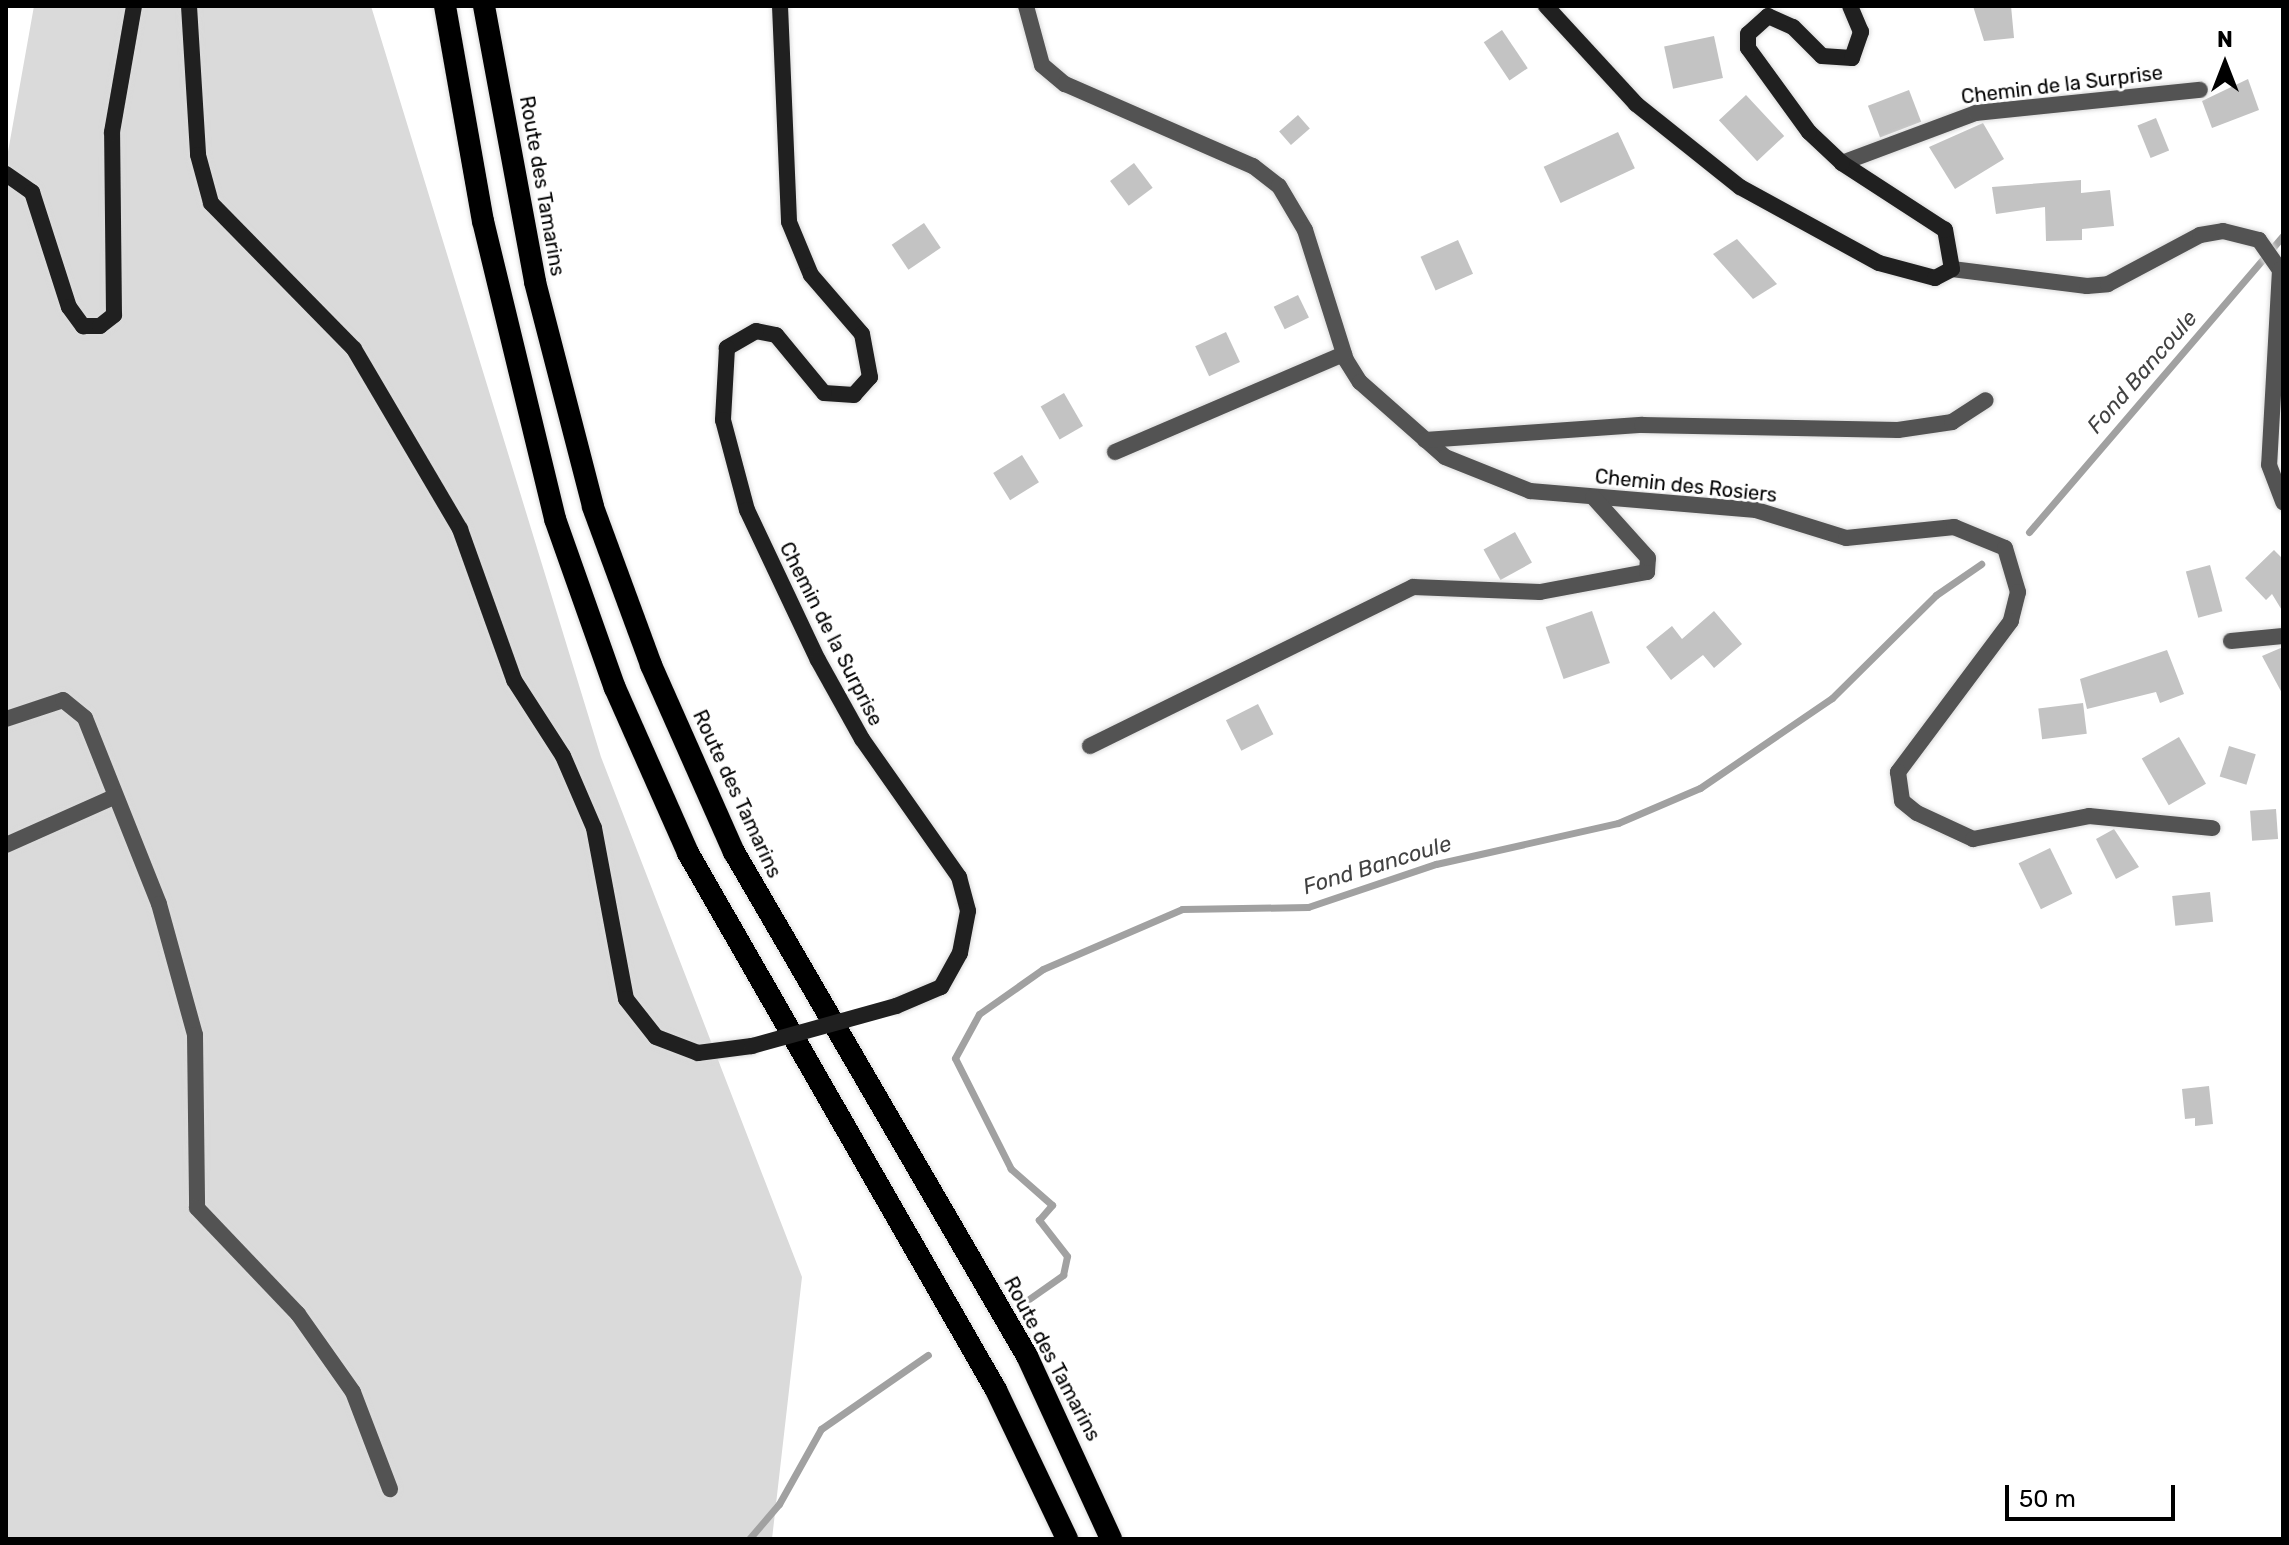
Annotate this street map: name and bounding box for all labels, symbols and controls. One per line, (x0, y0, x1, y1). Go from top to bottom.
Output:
north arrow (2185, 24, 2265, 104)
text: N (2217, 26, 2233, 53)
street label: Chemin de la Surprise (1960, 61, 2164, 109)
street label: Route des Tamarins (514, 94, 570, 278)
water label: Fond Bancoule (2082, 305, 2202, 439)
street label: Chemin des Rosiers (1594, 464, 1778, 508)
street label: Chemin de la Surprise (774, 538, 888, 730)
street label: Route des Tamarins (687, 706, 787, 882)
water label: Fond Bancoule (1300, 830, 1454, 900)
street label: Route des Tamarins (998, 1273, 1106, 1445)
scale bar (2009, 1469, 2179, 1519)
text: 50 m (2019, 1485, 2076, 1513)

